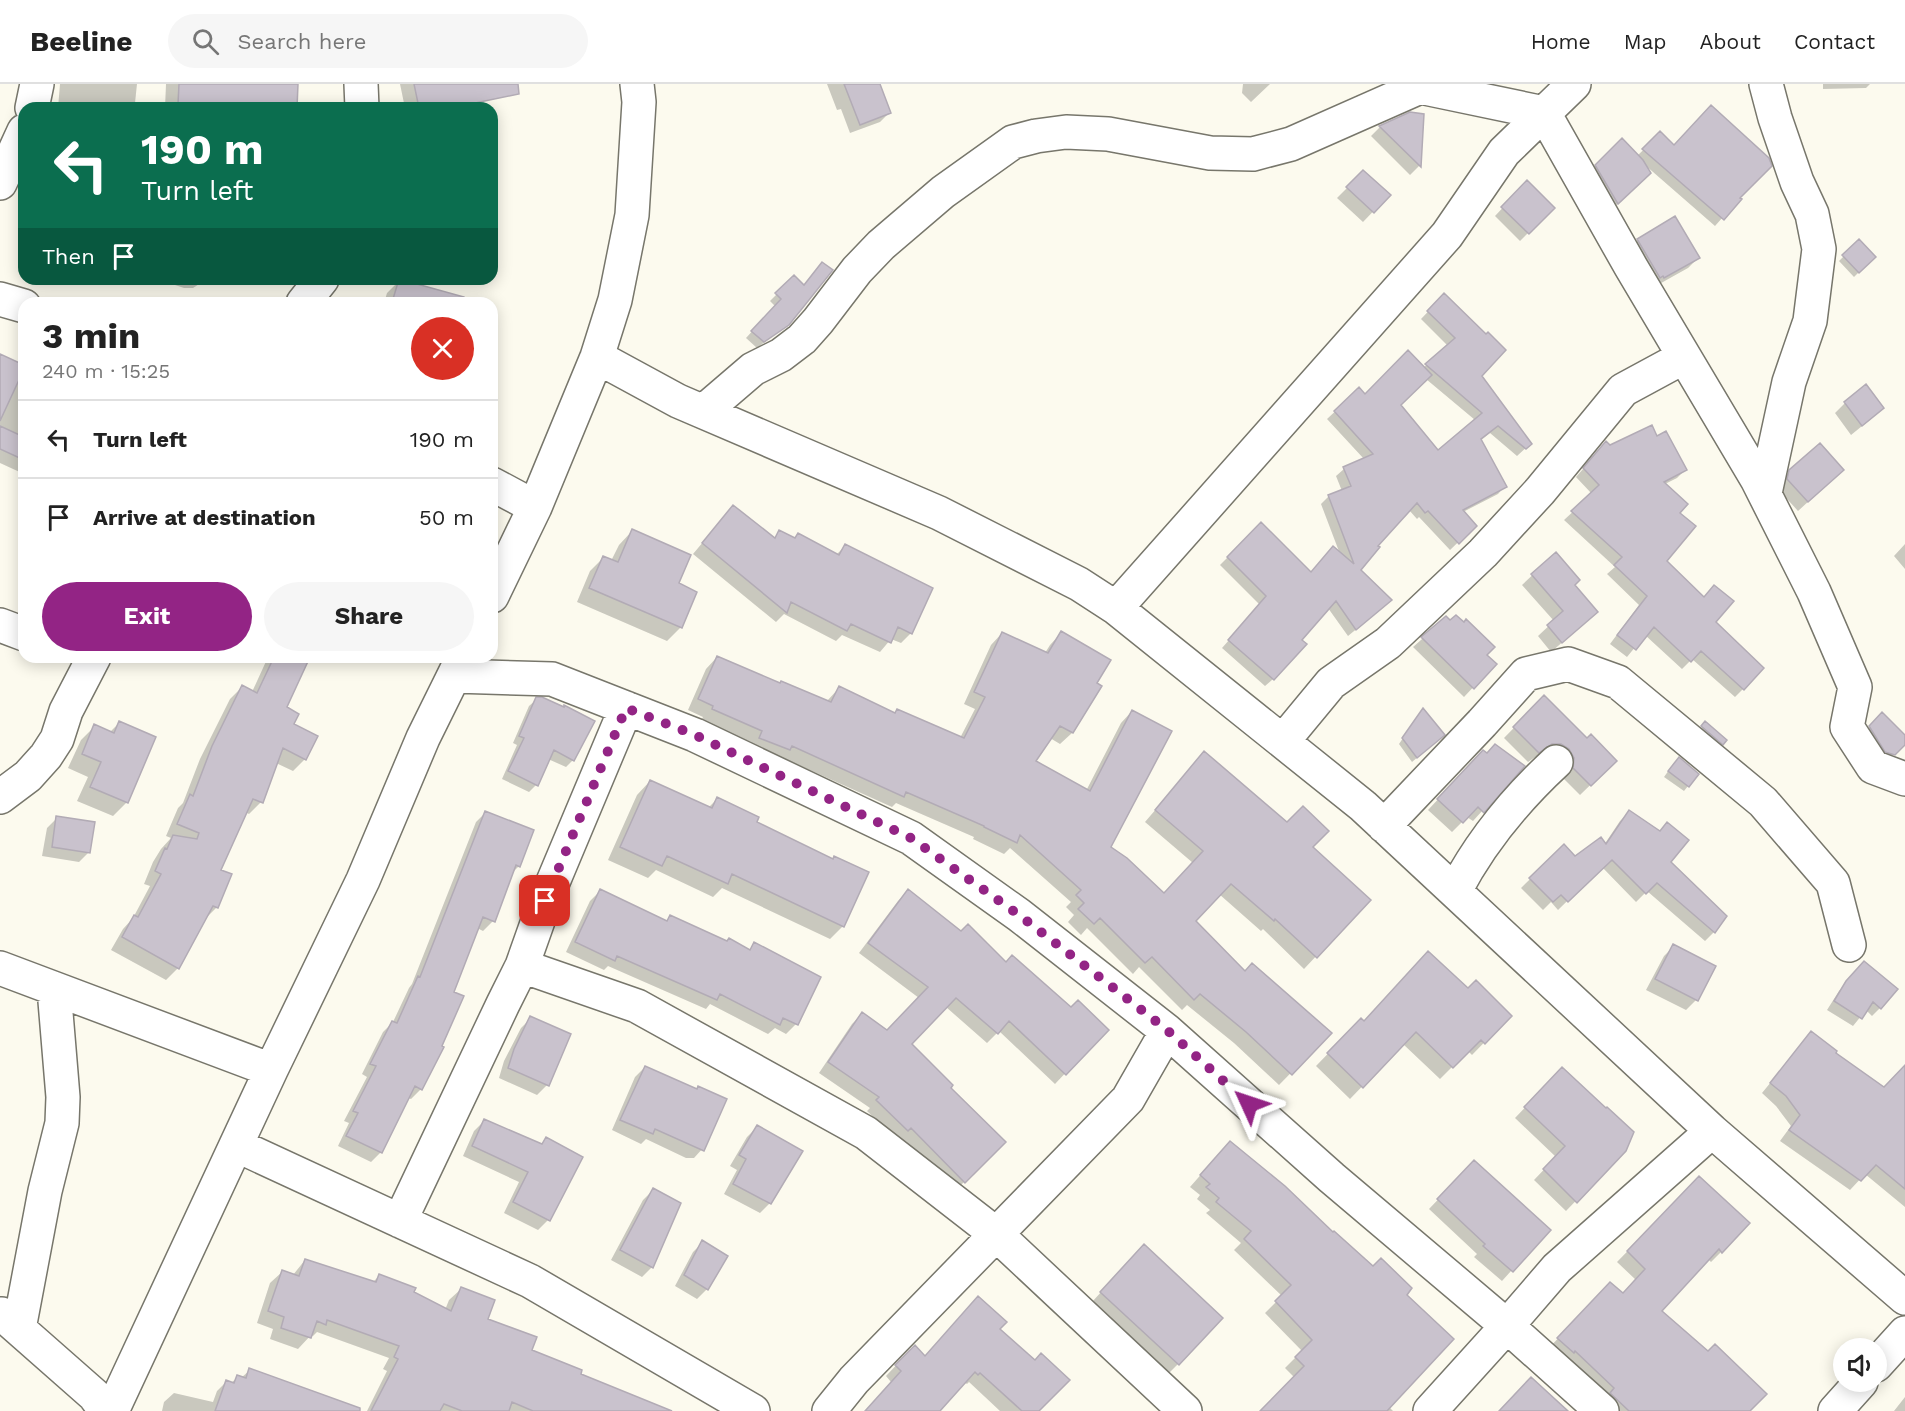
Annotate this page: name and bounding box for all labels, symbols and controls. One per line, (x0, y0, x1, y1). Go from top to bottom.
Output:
search box (168, 14, 588, 68)
text: Beeline (30, 25, 132, 58)
icon: search (189, 25, 222, 58)
text: Search here (237, 29, 366, 54)
text: Home (1531, 29, 1591, 54)
text: Map (1624, 29, 1667, 54)
text: About (1700, 29, 1761, 54)
text: Contact (1794, 29, 1875, 54)
text: 190 m (141, 125, 264, 174)
icon: left (42, 126, 120, 204)
text: Turn left (141, 175, 253, 207)
icon: arrive (107, 240, 140, 273)
text: Then (42, 244, 95, 269)
text: 3 min (42, 315, 140, 357)
button: close (411, 317, 474, 380)
text: 240 m · 15:25 (42, 359, 170, 383)
icon: left (42, 423, 75, 456)
text: Turn left (93, 427, 187, 452)
text: 190 m (410, 427, 474, 452)
icon: arrive (42, 501, 75, 534)
text: Arrive at destination (93, 505, 316, 530)
text: 50 m (419, 505, 474, 530)
button: Exit (42, 582, 252, 651)
button: Share (264, 582, 474, 651)
pin (519, 875, 570, 926)
icon: arrive (528, 884, 561, 917)
position arrow (1217, 1072, 1281, 1136)
map controls (1833, 1338, 1887, 1392)
button: sound (1833, 1338, 1887, 1392)

